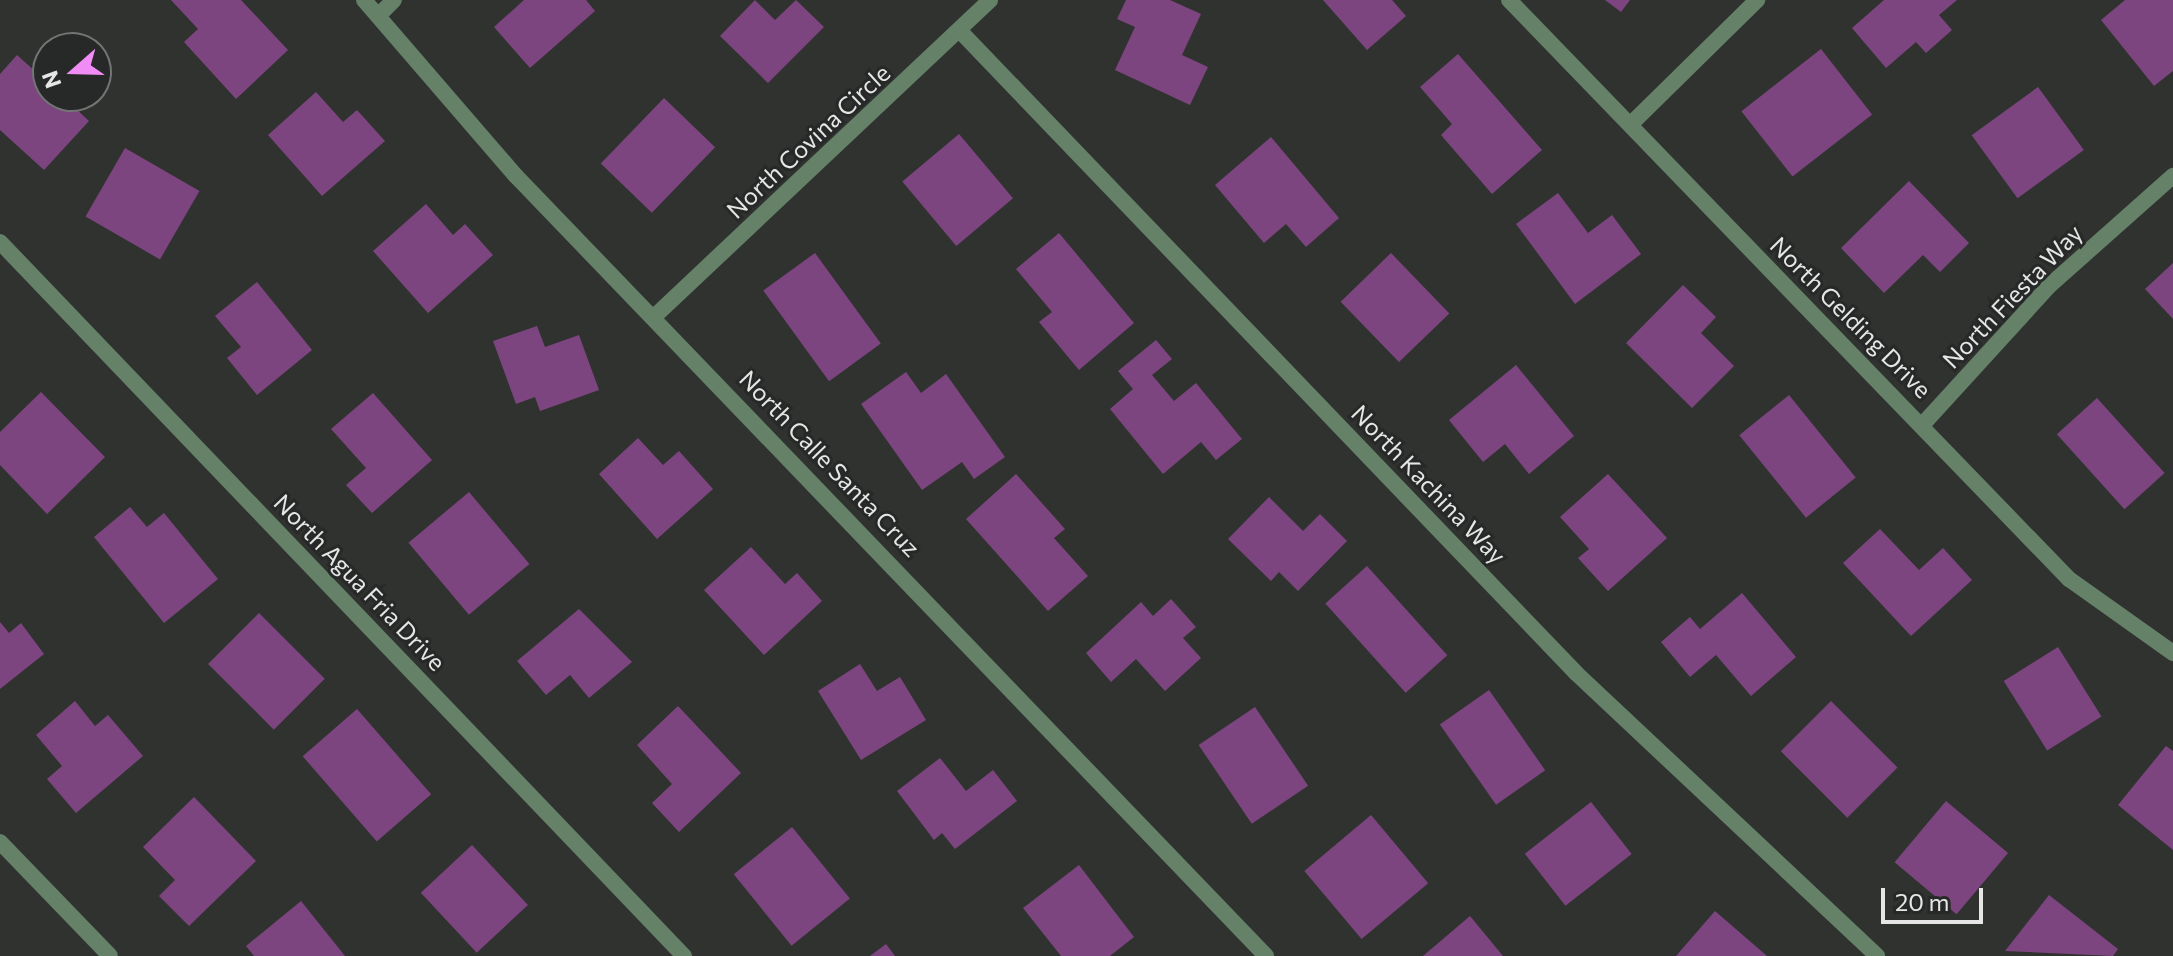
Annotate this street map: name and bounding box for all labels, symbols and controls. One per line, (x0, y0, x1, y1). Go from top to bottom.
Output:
north arrow (32, 32, 112, 112)
street label: North Covina Circle (721, 58, 895, 224)
text: N (35, 67, 66, 92)
street label: North Fiesta Way (1936, 218, 2088, 374)
street label: North Gelding Drive (1764, 230, 1938, 404)
street label: North Calle Santa Cruz (734, 364, 926, 562)
street label: North Kachina Way (1346, 399, 1512, 569)
street label: North Agua Fria Drive (268, 488, 452, 676)
scale bar (1885, 872, 1987, 922)
text: 20 m (1895, 887, 1949, 916)

